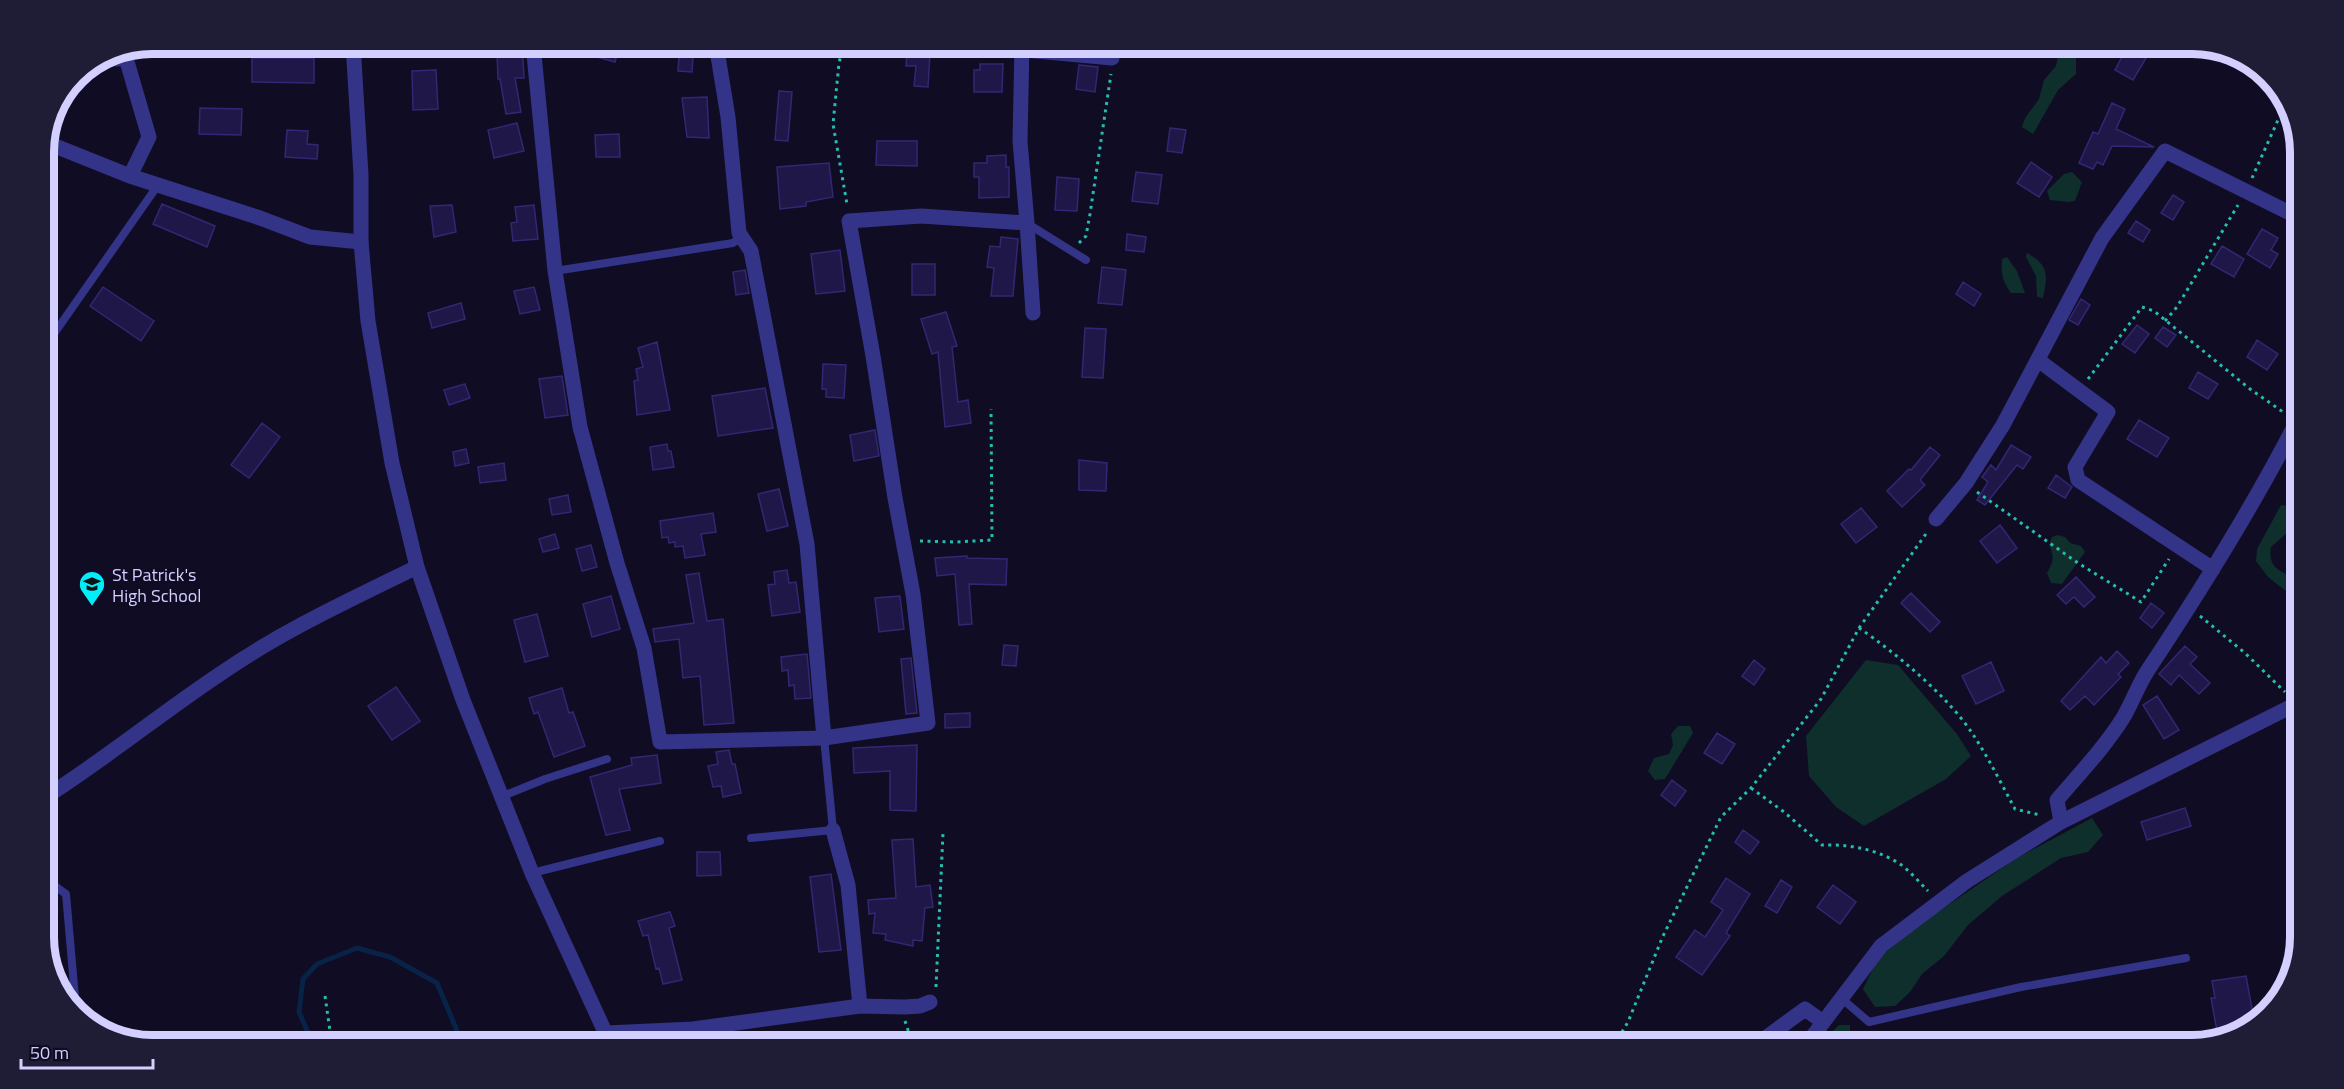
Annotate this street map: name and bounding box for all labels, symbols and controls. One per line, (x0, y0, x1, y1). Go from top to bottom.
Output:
place label: St Patrick's High School (112, 561, 201, 609)
school or university icon: St Patrick's High School (77, 569, 107, 607)
scale bar (21, 1032, 153, 1070)
text: 50 m (30, 1039, 69, 1066)

